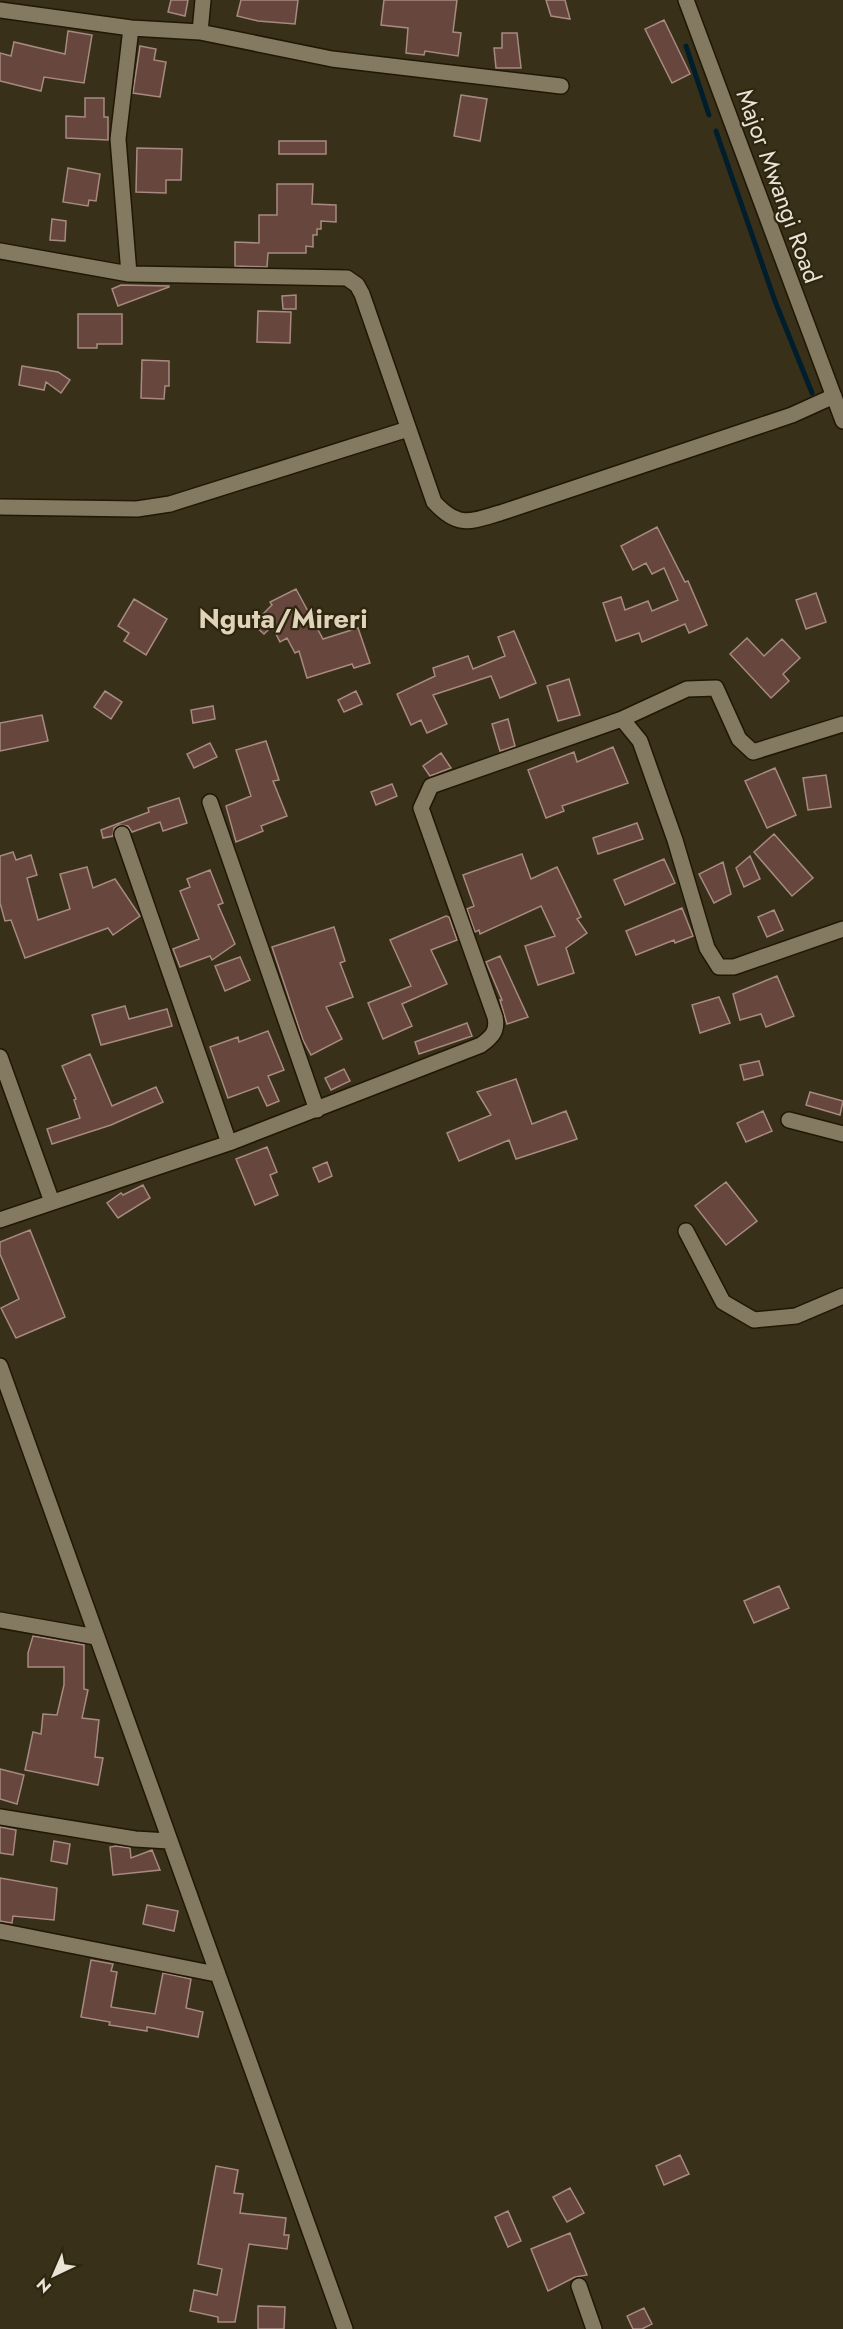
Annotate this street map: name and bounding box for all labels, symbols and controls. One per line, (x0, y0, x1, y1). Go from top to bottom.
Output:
street label: Major Mwangi Road (728, 84, 830, 288)
district label: Nguta/Mireri (198, 599, 368, 638)
north arrow (24, 2245, 84, 2305)
text: N (31, 2273, 56, 2298)

